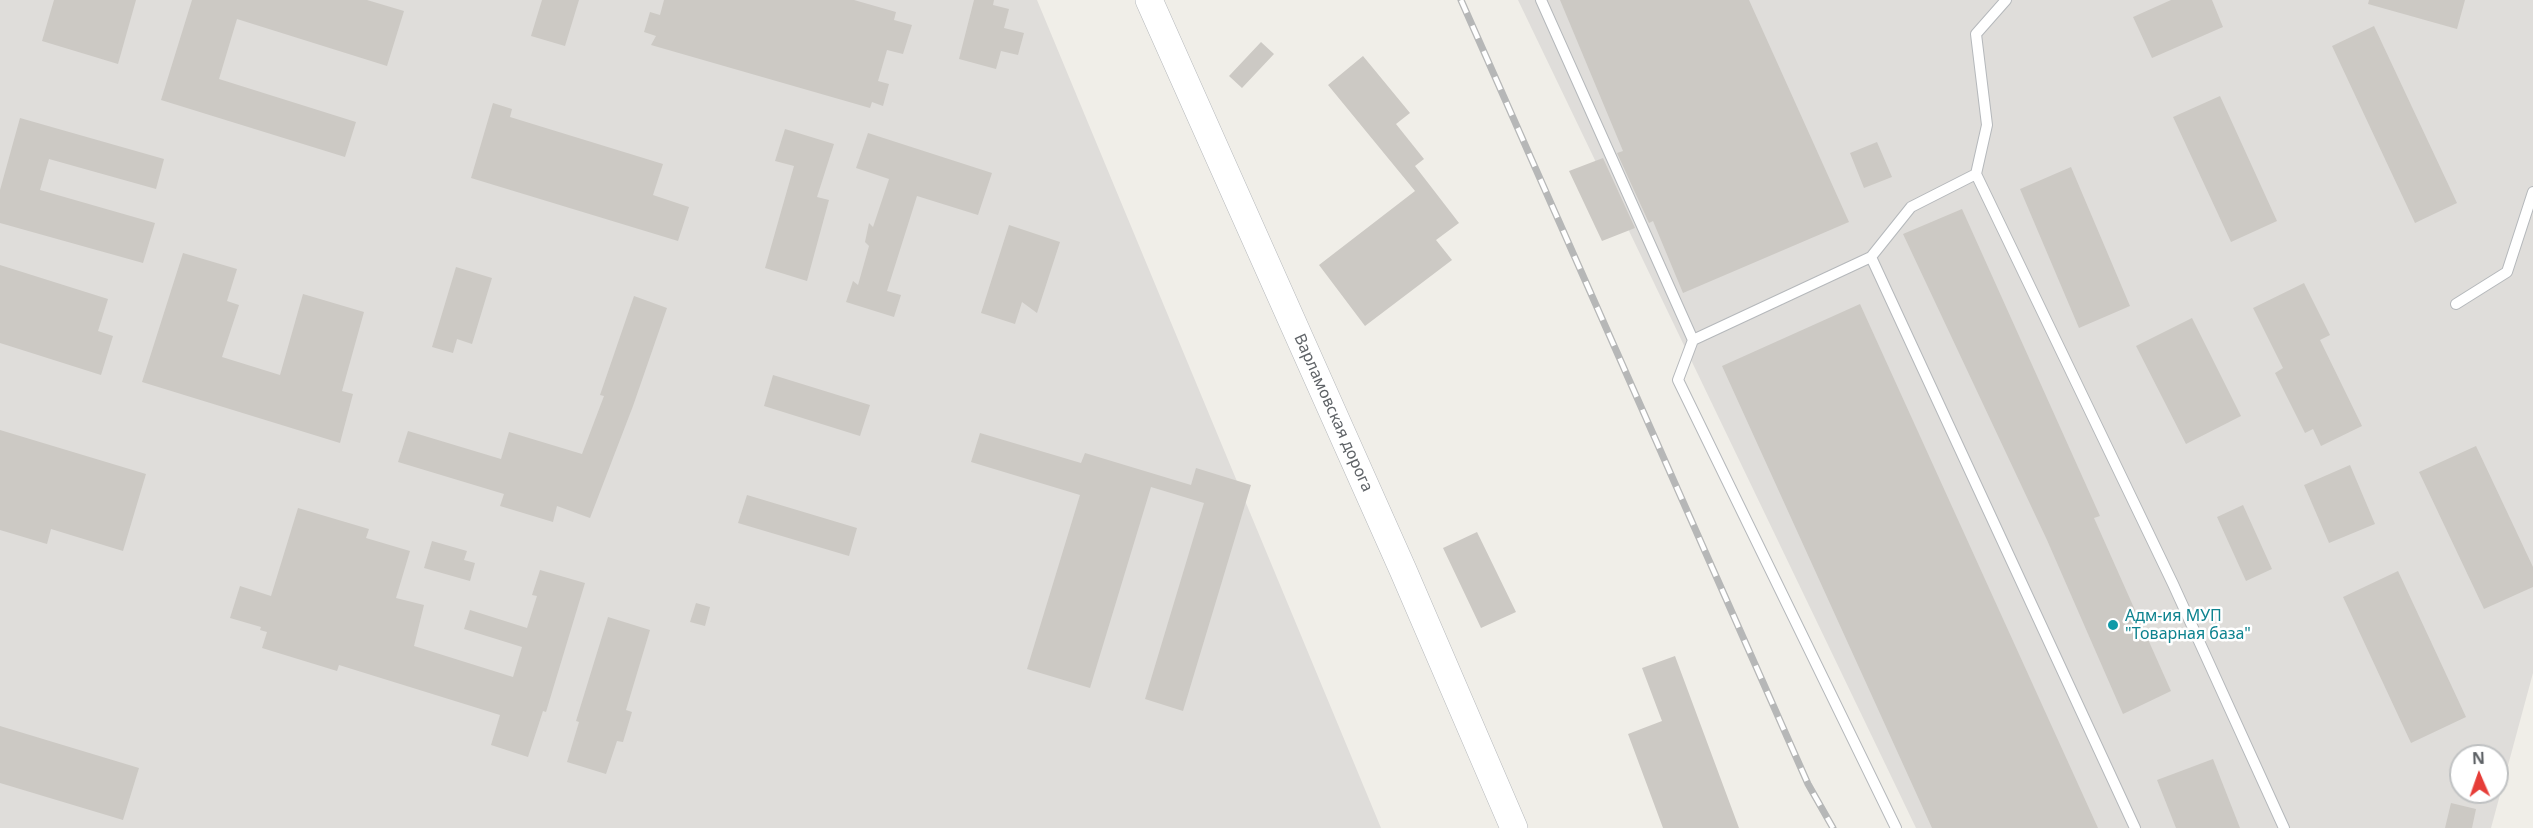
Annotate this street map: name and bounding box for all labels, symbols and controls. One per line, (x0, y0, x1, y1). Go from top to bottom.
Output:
street label: Варламовская дорога (1289, 331, 1377, 495)
place label: Адм-ия МУП "Товарная база" (2125, 606, 2251, 644)
marker: Адм-ия МУП "Товарная база" (2106, 618, 2120, 632)
north arrow (2449, 744, 2509, 804)
text: N (2472, 747, 2485, 769)

